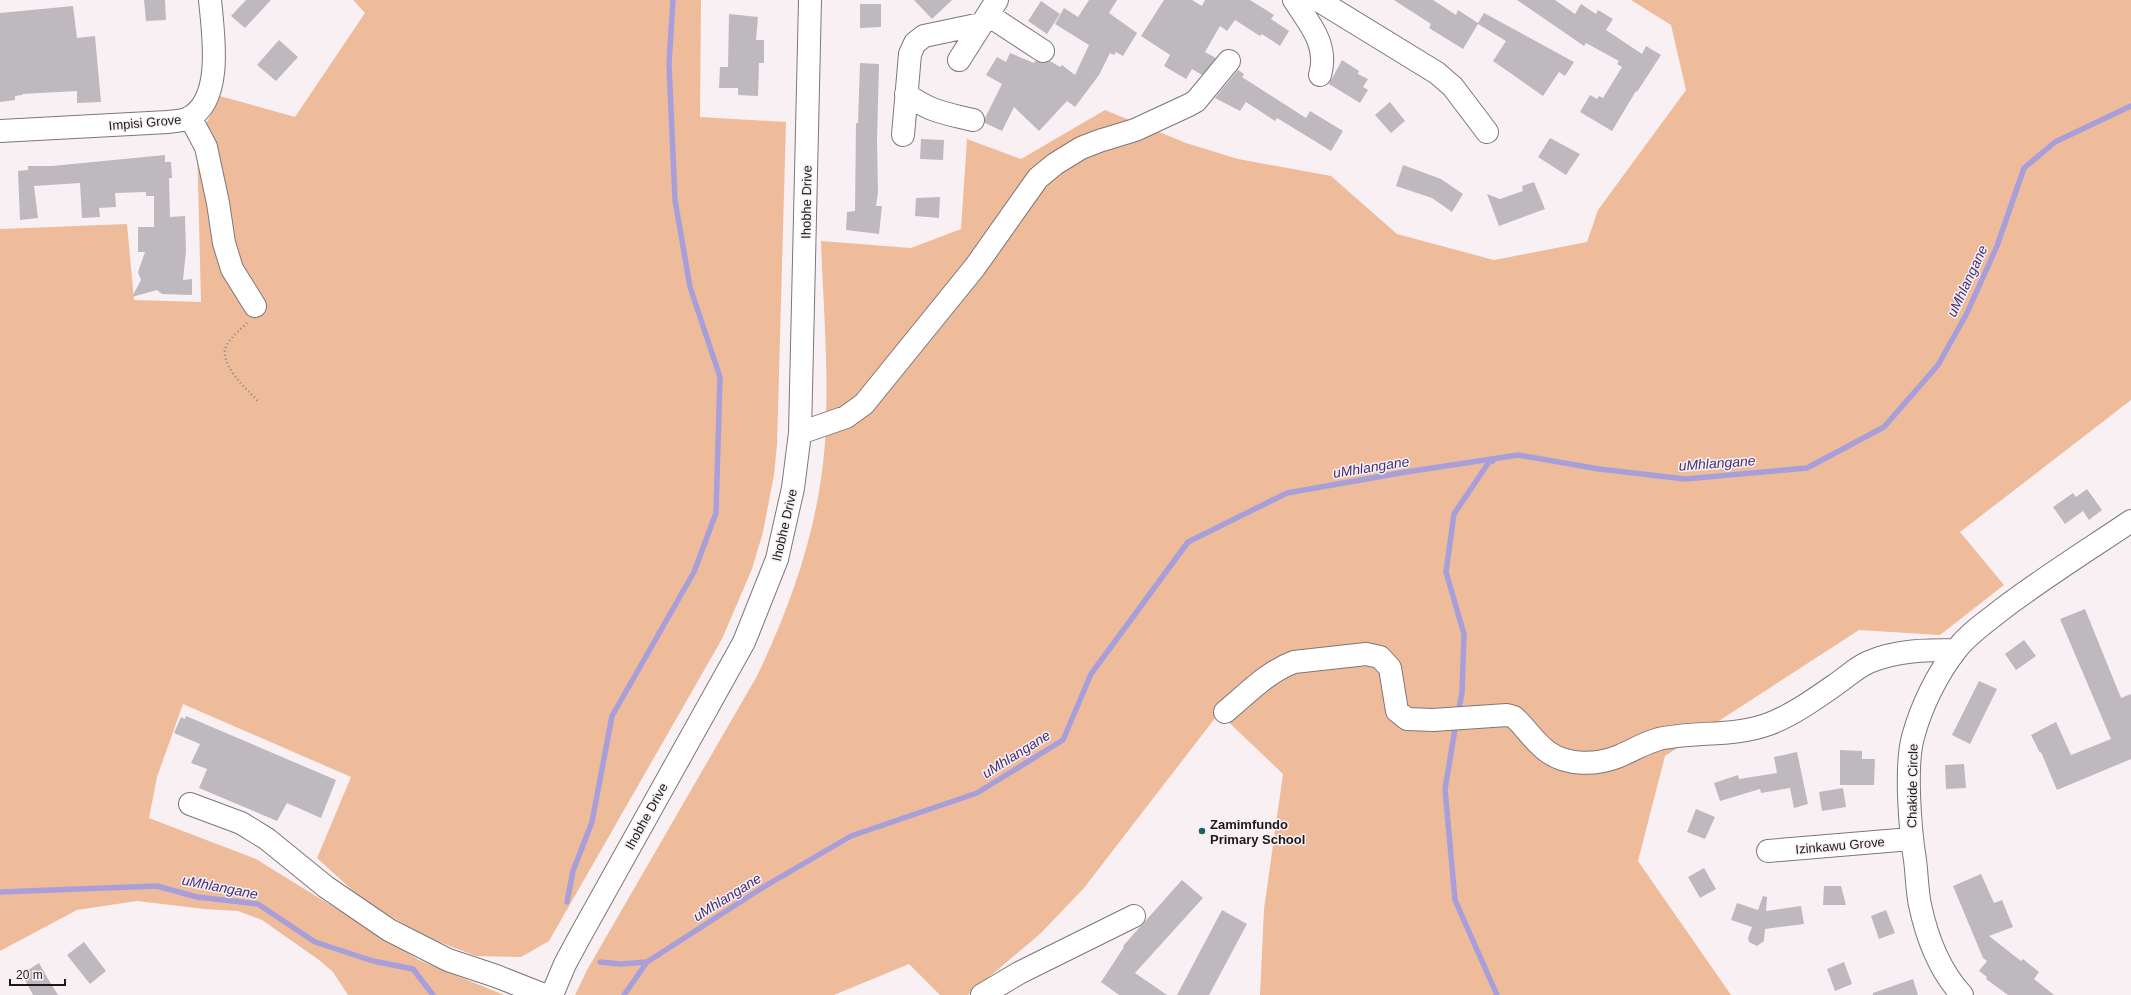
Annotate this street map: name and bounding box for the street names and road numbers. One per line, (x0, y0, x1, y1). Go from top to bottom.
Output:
street label: Impisi Grove (108, 112, 182, 133)
street label: Ihobhe Drive (798, 165, 815, 239)
street label: Ihobhe Drive (769, 488, 800, 563)
street label: Chakide Circle (1904, 744, 1921, 828)
street label: Ihobhe Drive (622, 780, 671, 852)
street label: Izinkawu Grove (1795, 834, 1885, 857)

